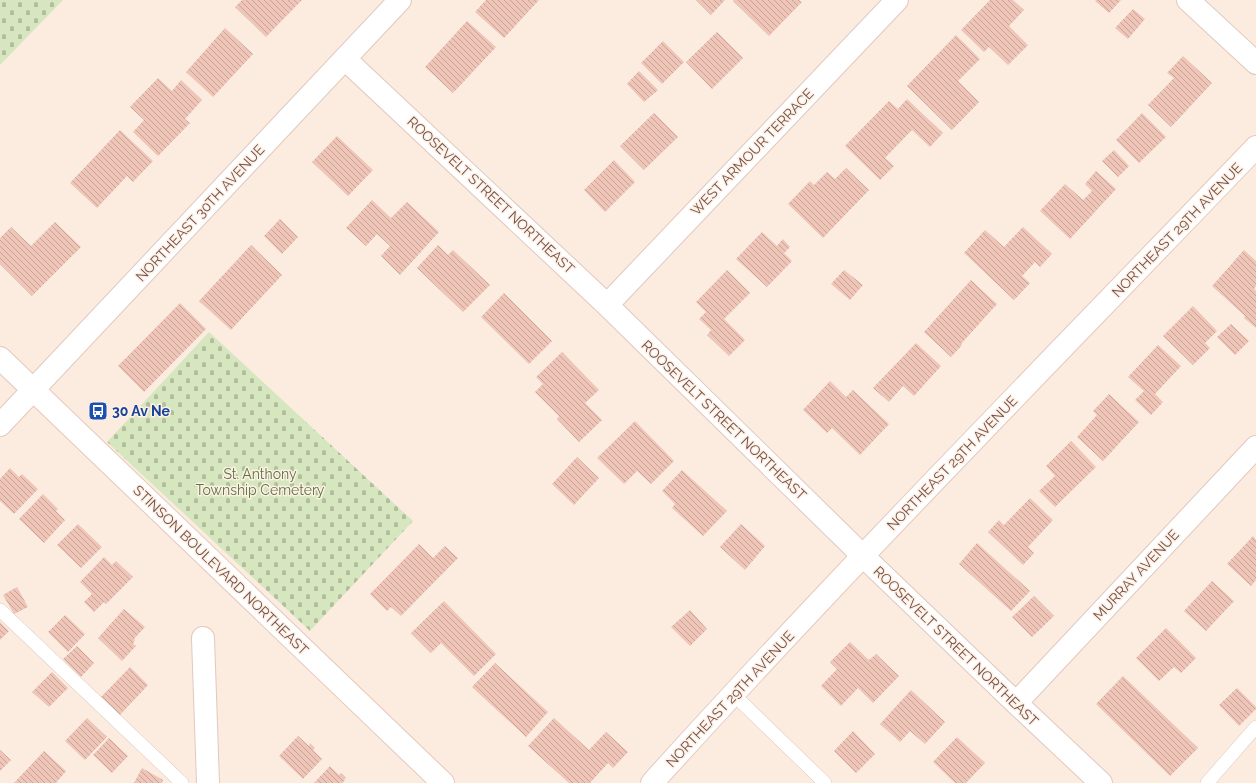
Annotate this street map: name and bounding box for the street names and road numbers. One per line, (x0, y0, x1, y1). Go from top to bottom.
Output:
street label: WEST ARMOUR TERRACE (687, 85, 817, 219)
street label: ROOSEVELT STREET NORTHEAST (404, 113, 578, 277)
street label: NORTHEAST 30TH AVENUE (132, 141, 268, 285)
street label: NORTHEAST 29TH AVENUE (1109, 160, 1245, 300)
street label: ROOSEVELT STREET NORTHEAST (638, 337, 810, 503)
street label: NORTHEAST 29TH AVENUE (884, 393, 1020, 533)
street label: STINSON BOULEVARD NORTHEAST (130, 482, 312, 658)
street label: MURRAY AVENUE (1090, 526, 1182, 624)
street label: ROOSEVELT STREET NORTHEAST (870, 563, 1042, 729)
street label: NORTHEAST 29TH AVENUE (663, 628, 797, 770)

